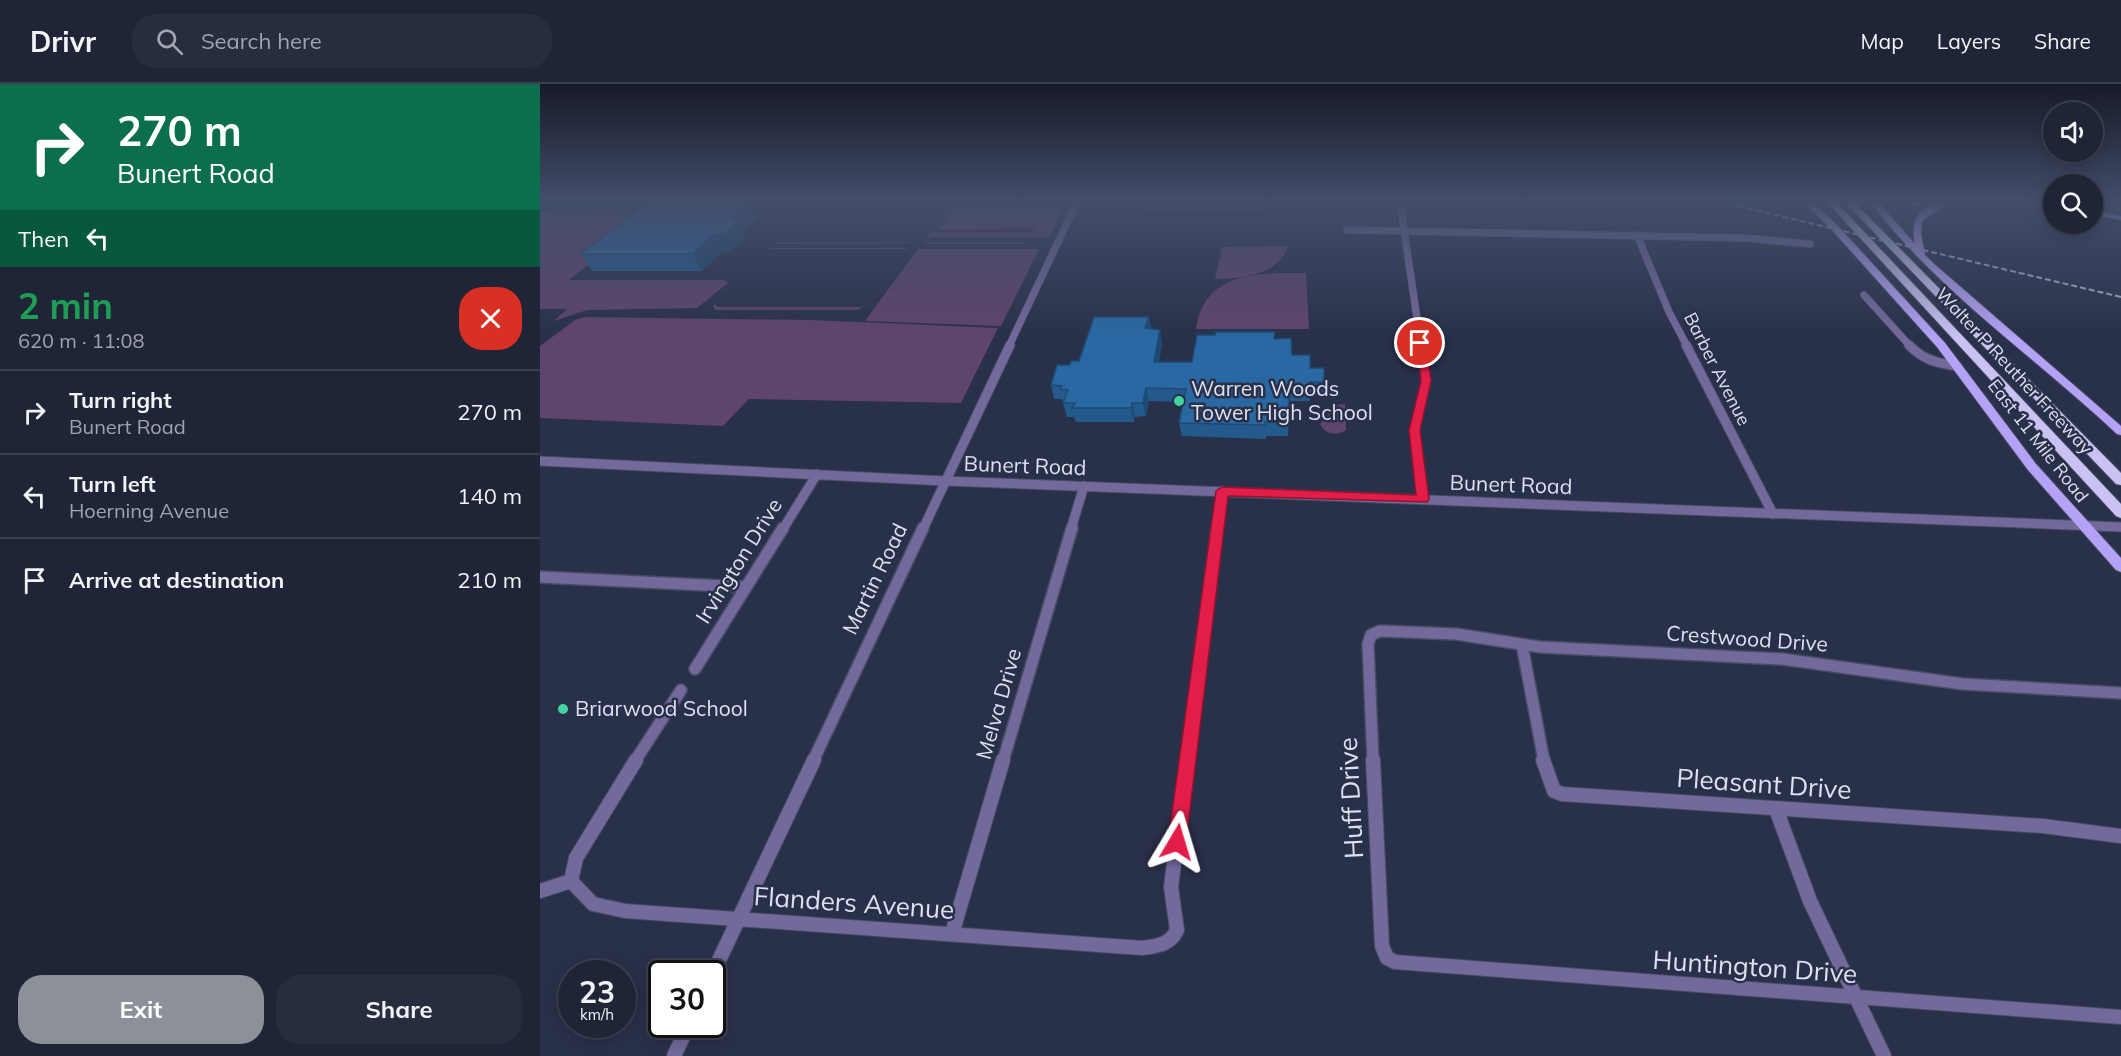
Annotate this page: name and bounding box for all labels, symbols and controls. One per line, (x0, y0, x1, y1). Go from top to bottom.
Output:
search box (132, 14, 552, 68)
text: Drivr (30, 24, 96, 59)
icon: search (153, 25, 186, 58)
text: Search here (201, 27, 322, 55)
text: Map (1861, 28, 1904, 54)
text: Layers (1937, 28, 2001, 54)
text: Share (2034, 28, 2091, 54)
map controls (2043, 102, 2103, 234)
button: sound (2043, 102, 2103, 162)
text: 270 m (117, 104, 242, 157)
icon: right (18, 108, 96, 186)
text: Bunert Road (117, 156, 275, 190)
button: search (2043, 174, 2103, 234)
icon: left (81, 222, 114, 255)
text: Then (18, 225, 69, 253)
text: 2 min (18, 283, 113, 328)
street label: Walter P Reuther Freeway (1931, 283, 2098, 459)
button: close (459, 287, 522, 350)
street label: Barber Avenue (1679, 308, 1756, 429)
pin (1394, 317, 1445, 368)
icon: arrive (1403, 326, 1436, 359)
text: 620 m · 11:08 (18, 328, 144, 353)
place label: Warren Woods Tower High School (1191, 375, 1373, 425)
street label: East 11 Mile Road (1983, 375, 2094, 507)
text: Turn right (69, 386, 172, 414)
marker: Warren Woods Tower High School (1172, 394, 1186, 408)
icon: right (18, 396, 51, 429)
text: 270 m (457, 398, 522, 426)
text: Bunert Road (69, 414, 186, 439)
street label: Bunert Road (963, 450, 1087, 480)
street label: Bunert Road (1449, 469, 1573, 499)
text: Turn left (69, 470, 156, 498)
icon: left (18, 480, 51, 513)
text: 140 m (457, 482, 522, 510)
street label: Irvington Drive (689, 493, 787, 628)
text: Hoerning Avenue (69, 498, 229, 523)
street label: Martin Road (836, 519, 912, 638)
icon: arrive (18, 564, 51, 597)
text: Arrive at destination (69, 566, 284, 594)
text: 210 m (457, 566, 522, 594)
street label: Crestwood Drive (1665, 619, 1829, 657)
street label: Melva Drive (970, 645, 1026, 762)
place label: Briarwood School (575, 695, 748, 721)
marker: Briarwood School (556, 702, 570, 716)
street label: Huff Drive (1331, 736, 1370, 860)
street label: Pleasant Drive (1675, 761, 1853, 806)
position arrow (1145, 810, 1209, 874)
street label: Flanders Avenue (753, 879, 955, 926)
street label: Huntington Drive (1652, 943, 1858, 990)
speed limit sign: 30 (648, 960, 726, 1038)
text: 23 (579, 973, 615, 1011)
button: Exit (18, 975, 264, 1044)
button: Share (276, 975, 522, 1044)
text: km/h (580, 1005, 614, 1024)

